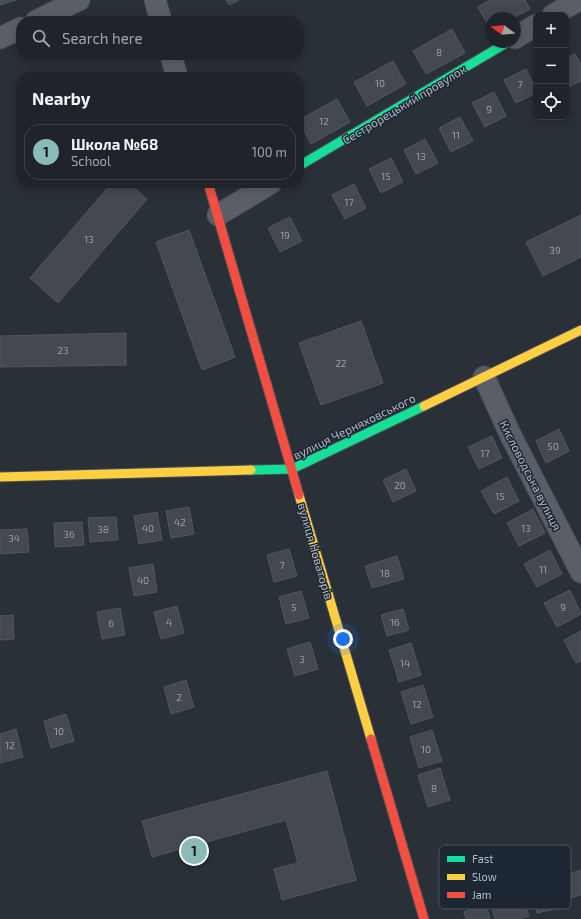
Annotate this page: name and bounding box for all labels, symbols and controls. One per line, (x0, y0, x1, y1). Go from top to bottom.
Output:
north arrow (485, 12, 521, 48)
map controls (533, 12, 569, 120)
button: + (533, 12, 569, 48)
search box (16, 16, 304, 60)
icon: search (30, 27, 52, 49)
text: Search here (62, 29, 143, 47)
house number: 8 (436, 46, 442, 58)
button: − (533, 48, 569, 84)
street label: Сестрорецький провулок (339, 61, 470, 147)
house number: 10 (375, 77, 385, 89)
house number: 7 (517, 78, 523, 90)
button: locate (533, 84, 569, 120)
text: Nearby (32, 88, 90, 108)
house number: 9 (486, 103, 492, 115)
house number: 12 (319, 115, 329, 127)
house number: 11 (452, 129, 460, 141)
text: Школа №68 (71, 135, 158, 153)
text: 1 (43, 144, 49, 160)
text: 100 m (252, 144, 287, 160)
house number: 13 (416, 150, 426, 162)
text: School (71, 153, 111, 169)
house number: 15 (381, 170, 391, 182)
house number: 17 (344, 196, 354, 208)
house number: 19 (280, 229, 290, 241)
house number: 13 (84, 233, 94, 245)
house number: 39 (549, 244, 561, 256)
house number: 23 (57, 344, 69, 356)
house number: 22 (335, 357, 347, 369)
street label: вулиця Черняховського (290, 390, 418, 463)
street label: Кисловодська вулиця (496, 418, 565, 533)
house number: 50 (547, 440, 559, 452)
house number: 17 (480, 447, 490, 459)
house number: 20 (394, 479, 406, 491)
house number: 15 (495, 490, 505, 502)
street label: вулиця Новаторів (295, 501, 337, 601)
house number: 42 (174, 516, 186, 528)
house number: 40 (142, 522, 154, 534)
house number: 13 (521, 522, 531, 534)
house number: 38 (97, 523, 109, 535)
house number: 36 (63, 528, 75, 540)
house number: 34 (8, 532, 20, 544)
house number: 7 (279, 559, 285, 571)
house number: 11 (539, 563, 547, 575)
house number: 18 (380, 567, 390, 579)
house number: 40 (137, 574, 149, 586)
house number: 5 (291, 601, 297, 613)
house number: 9 (560, 601, 566, 613)
house number: 4 (166, 616, 172, 628)
house number: 16 (390, 616, 400, 628)
house number: 6 (108, 617, 114, 629)
your location (333, 629, 353, 649)
house number: 3 (299, 653, 305, 665)
house number: 14 (400, 657, 410, 669)
house number: 2 (176, 691, 182, 703)
house number: 12 (412, 698, 422, 710)
house number: 10 (54, 725, 64, 737)
house number: 12 (5, 739, 15, 751)
house number: 10 (421, 743, 431, 755)
house number: 8 (431, 782, 437, 794)
pin: 1 (181, 836, 207, 866)
legend (439, 845, 571, 909)
text: Fast (472, 852, 494, 865)
text: Slow (472, 870, 497, 883)
text: Jam (472, 888, 491, 901)

